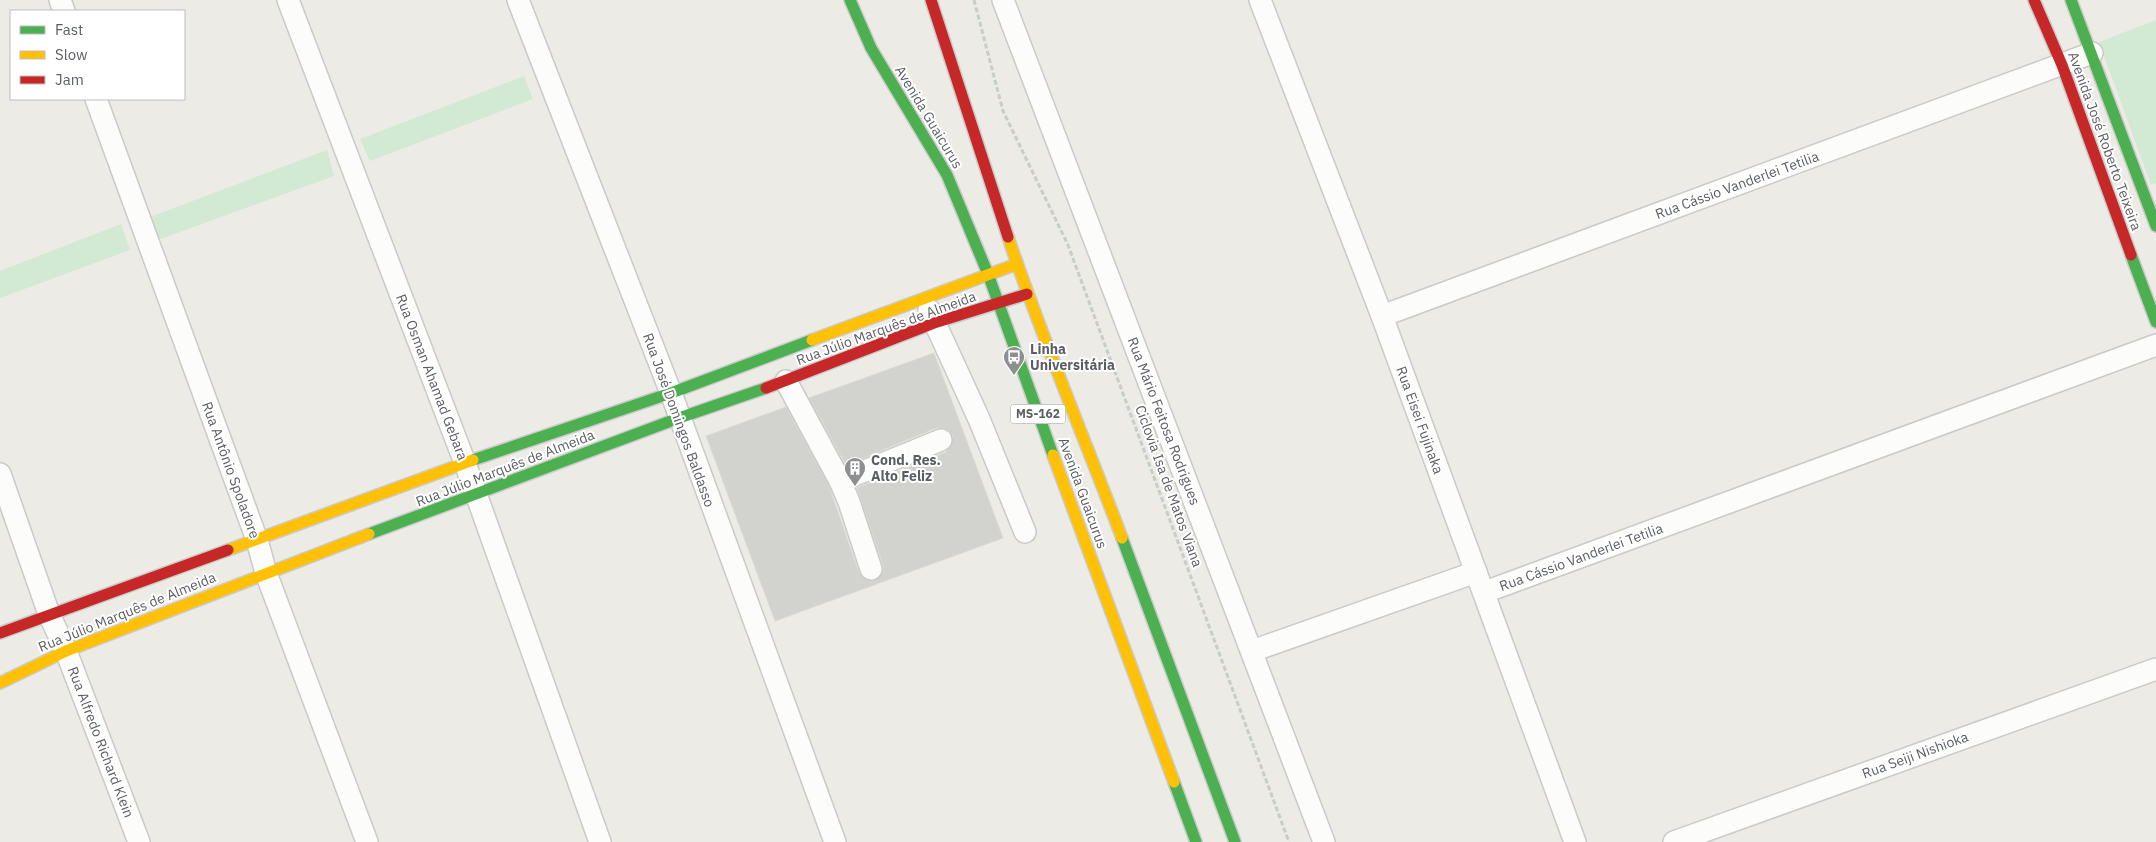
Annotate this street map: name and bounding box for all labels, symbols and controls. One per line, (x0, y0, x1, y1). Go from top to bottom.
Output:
legend (10, 10, 185, 100)
text: Fast (55, 20, 83, 39)
text: Slow (55, 45, 88, 64)
street label: Avenida José Roberto Teixeira (2064, 49, 2146, 233)
street label: Avenida Guaicurus (891, 62, 967, 172)
text: Jam (55, 70, 84, 89)
street label: Rua Cássio Vanderlei Tetilia (1653, 147, 1822, 223)
street label: Rua Júlio Marquês de Almeida (794, 287, 979, 369)
street label: Rua Osman Ahamad Gebara (392, 291, 472, 463)
street label: Rua José Domingos Baldasso (639, 330, 719, 510)
street label: Rua Mário Feitosa Rodrigues (1124, 334, 1204, 508)
place label: Linha Universitária (1030, 340, 1115, 374)
bus stop icon: Linha Universitária (1002, 345, 1026, 376)
street label: Rua Eisei Fujinaka (1392, 364, 1448, 477)
street label: Rua Antônio Spoladore (198, 399, 264, 541)
street label: Ciclovia Isa de Matos Viana (1131, 403, 1207, 570)
road number: MS-162 (1010, 404, 1066, 424)
street label: Rua Júlio Marquês de Almeida (413, 425, 597, 510)
street label: Avenida Guaicurus (1055, 435, 1112, 551)
place label: Cond. Res. Alto Feliz (871, 451, 941, 485)
building icon: Cond. Res. Alto Feliz (843, 456, 867, 487)
street label: Rua Cássio Vanderlei Tetilia (1497, 519, 1666, 595)
street label: Rua Júlio Marquês de Almeida (36, 568, 219, 656)
street label: Rua Alfredo Richard Klein (64, 664, 138, 820)
street label: Rua Seiji Nishioka (1859, 727, 1971, 783)

